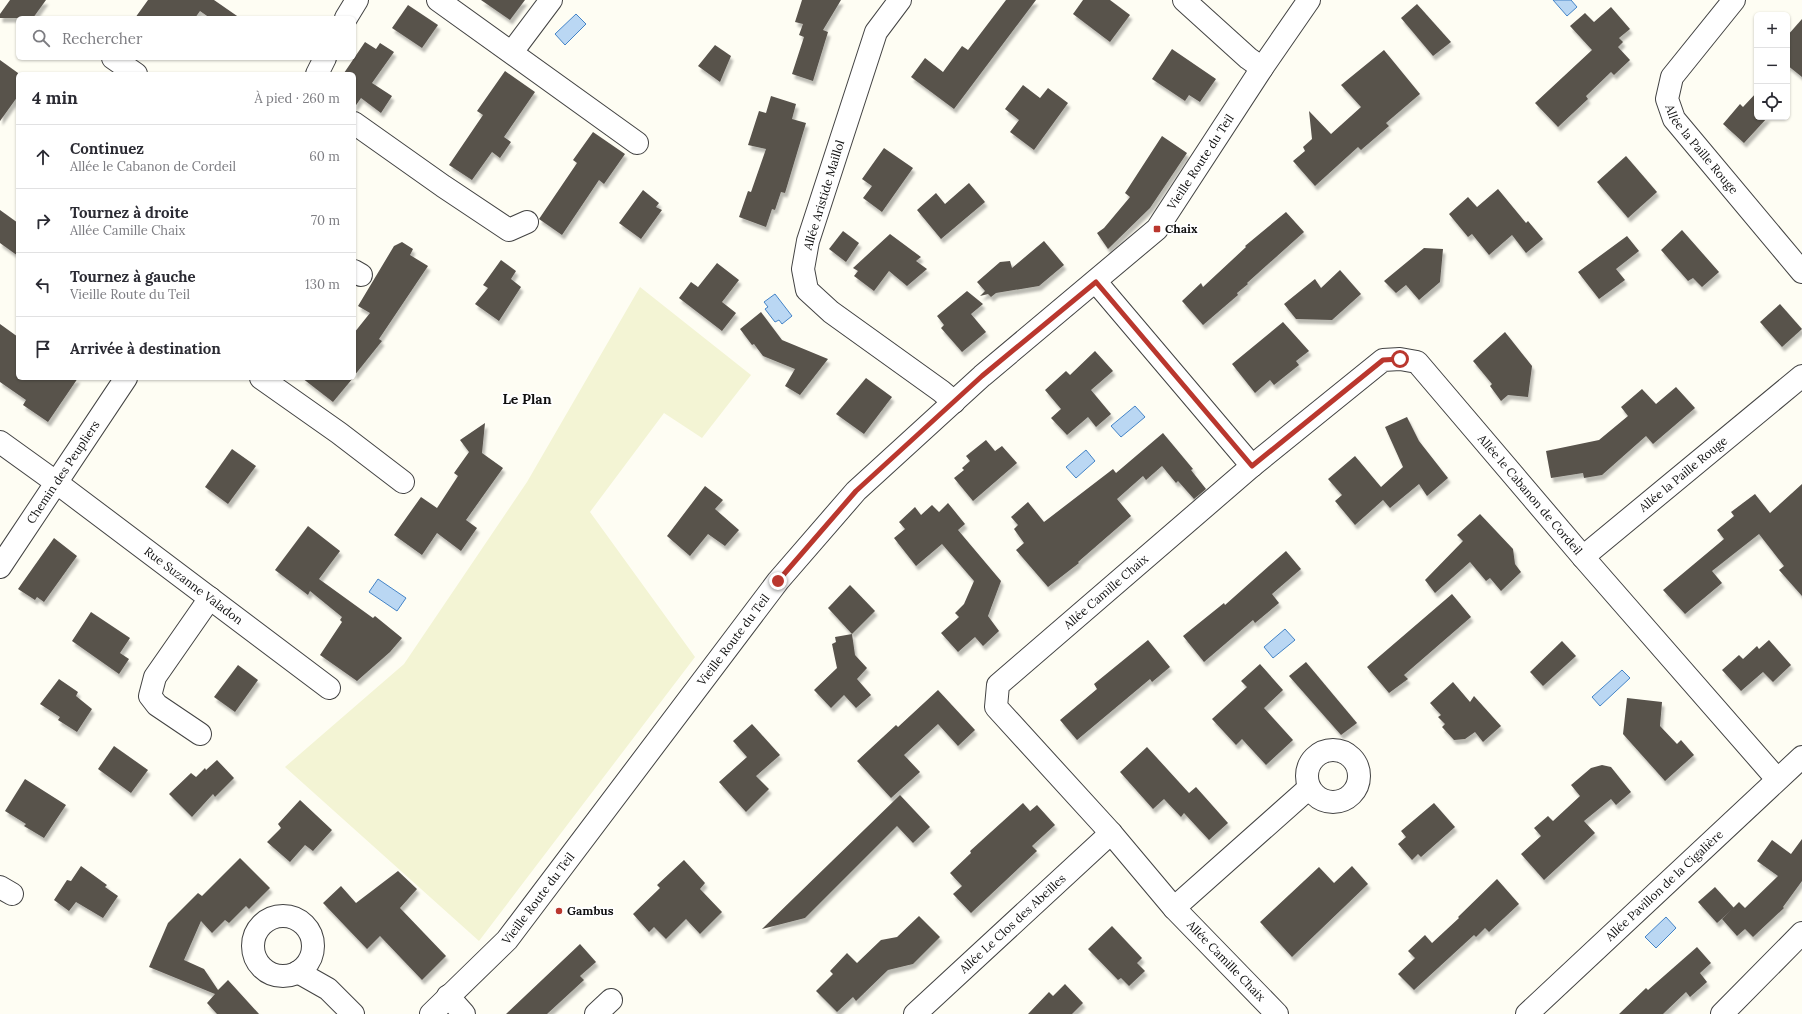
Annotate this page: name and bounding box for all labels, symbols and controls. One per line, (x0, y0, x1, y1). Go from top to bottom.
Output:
map controls (1754, 12, 1790, 120)
button: + (1754, 12, 1790, 48)
search box (16, 16, 356, 60)
icon: search (30, 27, 52, 49)
text: Rechercher (62, 29, 142, 48)
button: − (1754, 48, 1790, 84)
button: locate (1754, 84, 1790, 120)
text: 4 min (32, 87, 78, 109)
text: À pied · 260 m (255, 90, 340, 107)
street label: Allée la Paille Rouge (1662, 101, 1742, 197)
street label: Vieille Route du Teil (1163, 111, 1237, 213)
street label: Allée Aristide Maillol (799, 138, 847, 253)
text: Continuez (70, 139, 144, 158)
icon: ahead (32, 146, 54, 168)
text: 60 m (309, 148, 340, 165)
text: Allée le Cabanon de Cordeil (70, 158, 236, 175)
text: Tournez à droite (70, 203, 189, 222)
icon: right (32, 210, 54, 232)
text: 70 m (311, 212, 340, 229)
place label: Chaix (1165, 221, 1198, 236)
text: Allée Camille Chaix (70, 222, 185, 239)
marker: Chaix (1152, 224, 1162, 234)
text: Tournez à gauche (70, 267, 196, 286)
icon: left (32, 274, 54, 296)
text: 130 m (305, 276, 340, 293)
text: Vieille Route du Teil (70, 286, 190, 303)
icon: arrive (32, 338, 54, 360)
text: Arrivée à destination (70, 339, 221, 358)
route start (1391, 350, 1409, 368)
district label: Le Plan (502, 390, 552, 408)
street label: Chemin des Peupliers (23, 417, 103, 526)
street label: Allée le Cabanon de Cordeil (1474, 430, 1586, 558)
street label: Allée la Paille Rouge (1635, 432, 1731, 515)
street label: Rue Suzanne Valadon (141, 543, 246, 627)
street label: Allée Camille Chaix (1060, 551, 1151, 633)
route end (769, 572, 787, 590)
street label: Vieille Route du Teil (693, 591, 772, 689)
street label: Allée Pavillon de la Cigalière (1601, 826, 1726, 945)
street label: Vieille Route du Teil (498, 849, 577, 948)
street label: Allée Le Clos des Abeilles (955, 870, 1069, 977)
place label: Gambus (567, 903, 614, 918)
marker: Gambus (554, 906, 564, 916)
street label: Allée Camille Chaix (1183, 916, 1269, 1005)

